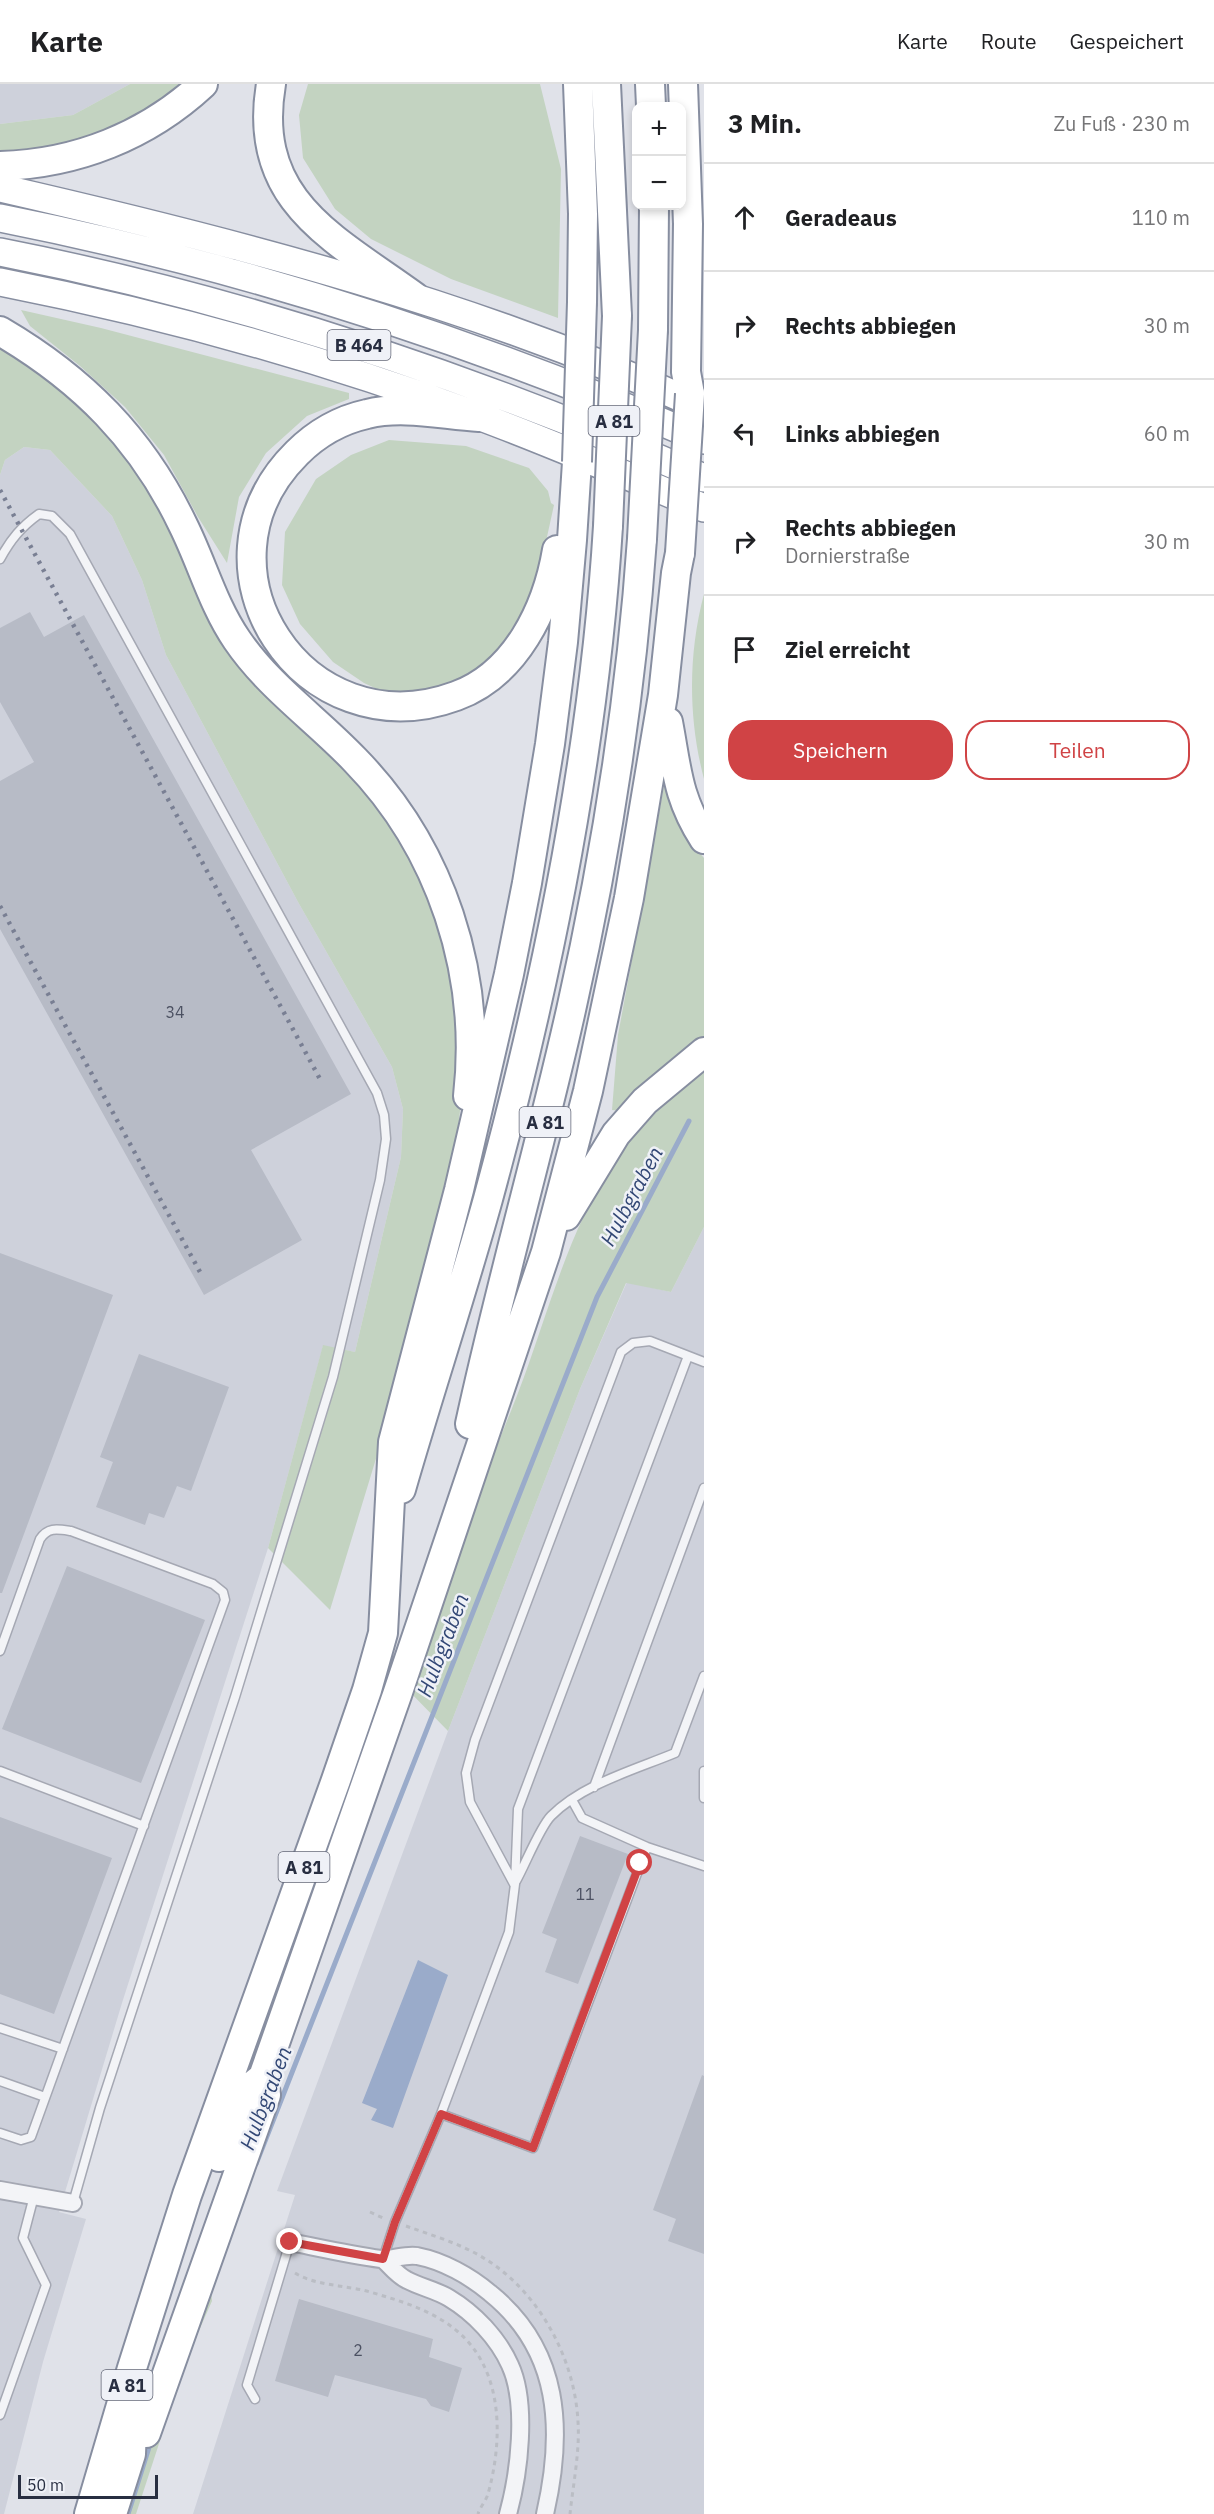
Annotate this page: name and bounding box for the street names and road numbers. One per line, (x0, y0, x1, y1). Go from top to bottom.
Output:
road number: B 464 (328, 330, 391, 360)
road number: A 81 (588, 406, 640, 436)
road number: A 81 (520, 1107, 570, 1137)
road number: A 81 (278, 1852, 330, 1882)
road number: A 81 (102, 2370, 152, 2400)

